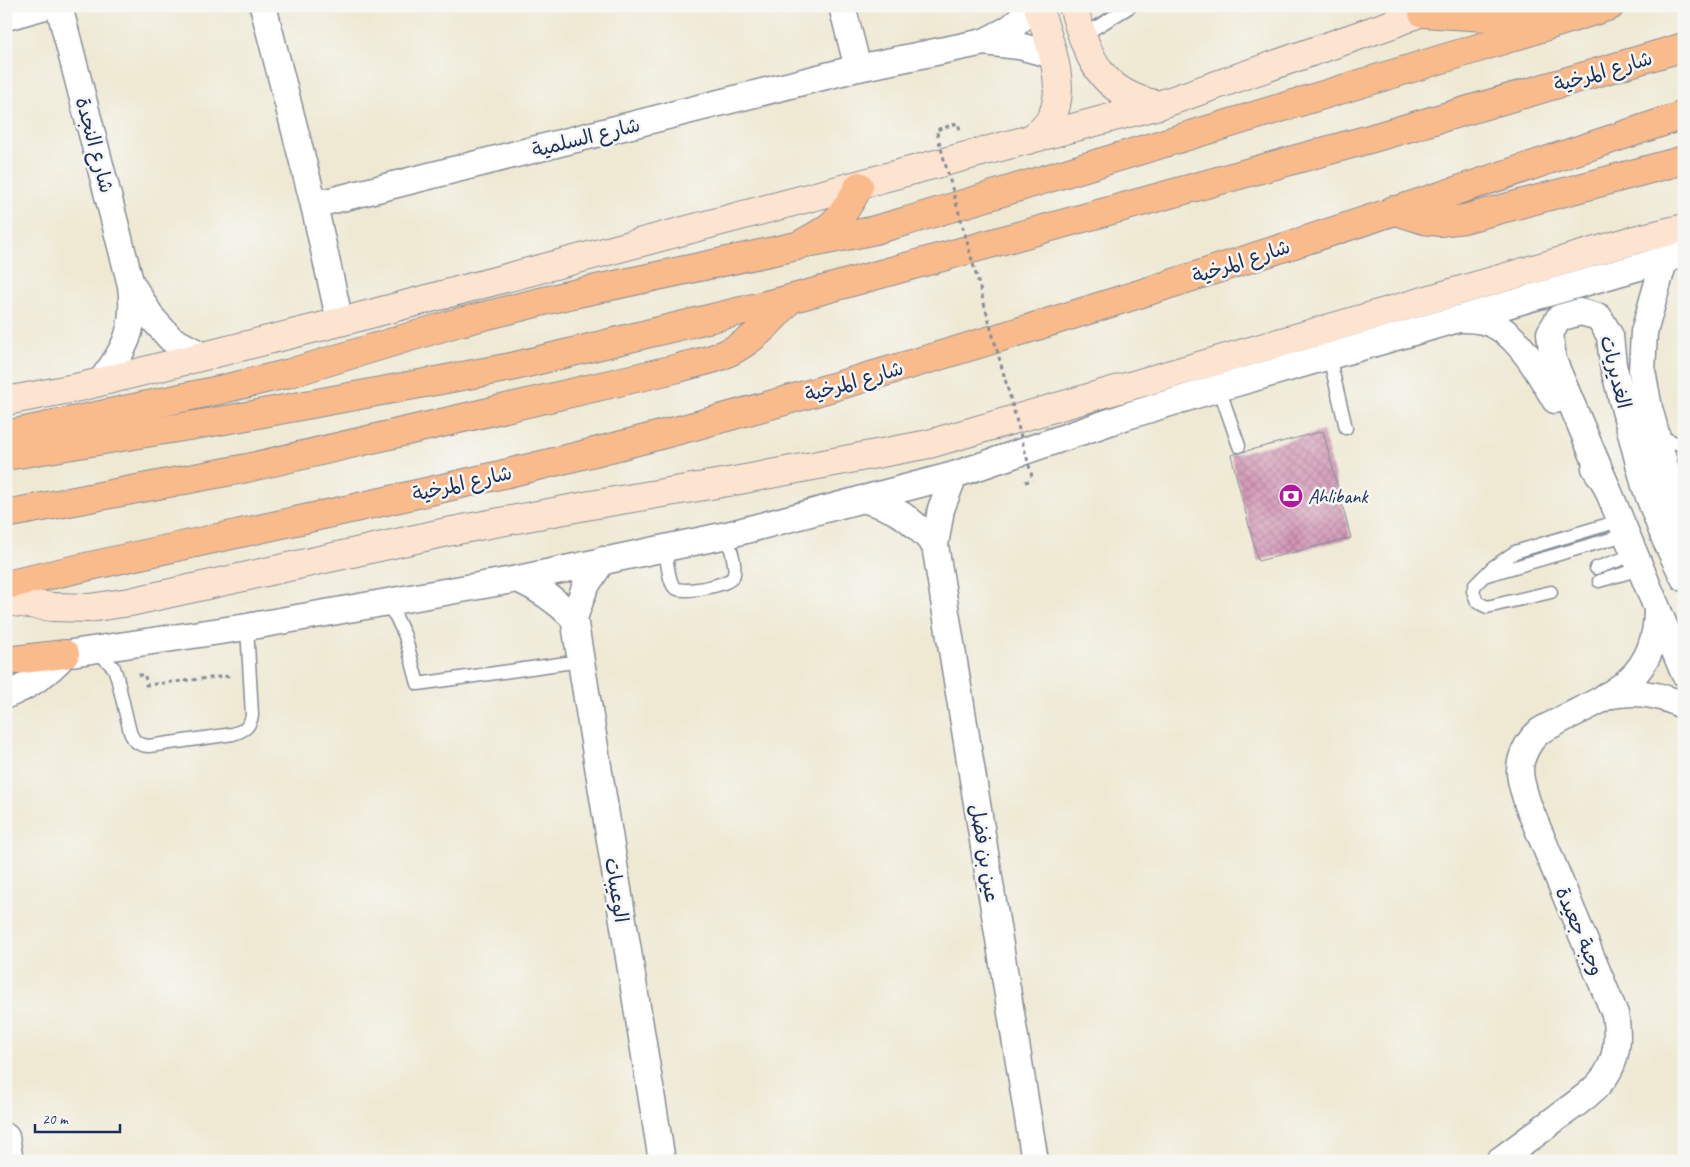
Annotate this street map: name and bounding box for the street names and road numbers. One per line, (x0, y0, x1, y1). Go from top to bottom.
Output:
street label: شارع المرخية (1551, 45, 1656, 98)
street label: شارع النجدة (69, 95, 119, 196)
street label: شارع السلمية (529, 112, 643, 164)
street label: شارع المرخية (1189, 234, 1294, 290)
street label: الغديريات (1594, 333, 1637, 411)
street label: شارع المرخية (802, 355, 907, 408)
street label: شارع المرخية (410, 460, 515, 508)
street label: عين بن فضل (964, 802, 1005, 904)
street label: الوعيبات (598, 856, 634, 925)
street label: وجبة جعيدة (1550, 883, 1609, 979)

